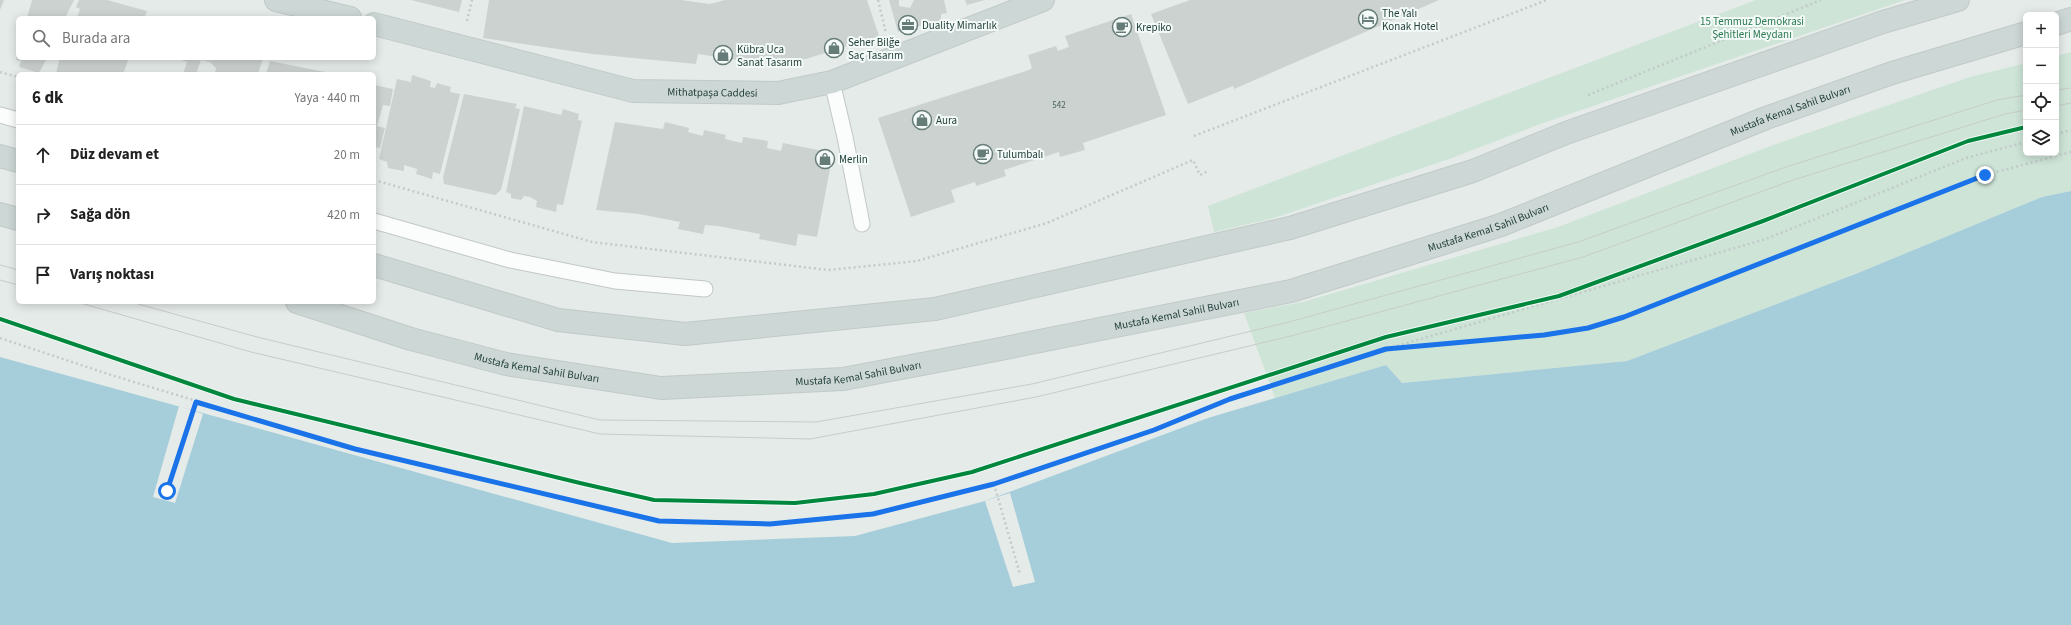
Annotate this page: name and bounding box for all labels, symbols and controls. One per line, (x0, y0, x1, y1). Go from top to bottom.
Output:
place label: The Yalı Konak Hotel (1382, 6, 1438, 34)
hotel icon: The Yalı Konak Hotel (1357, 8, 1379, 30)
map controls (2023, 12, 2059, 156)
button: + (2023, 12, 2059, 48)
office icon: Duality Mimarlık (897, 14, 919, 36)
park label: 15 Temmuz Demokrasi Şehitleri Meydanı (1700, 14, 1804, 42)
search box (16, 16, 376, 60)
cafe icon: Krepiko (1111, 16, 1133, 38)
place label: Duality Mimarlık (922, 18, 998, 33)
place label: Krepiko (1136, 20, 1172, 35)
icon: search (30, 27, 52, 49)
text: Burada ara (62, 28, 130, 49)
place label: Seher Bilğe Saç Tasarım (848, 35, 903, 63)
shop icon: Seher Bilğe Saç Tasarım (823, 37, 845, 59)
place label: Kübra Uca Sanat Tasarım (737, 42, 802, 70)
shop icon: Kübra Uca Sanat Tasarım (712, 44, 734, 66)
button: − (2023, 48, 2059, 84)
street label: Mustafa Kemal Sahil Bulvarı (1728, 82, 1852, 140)
street label: Mithatpaşa Caddesi (667, 84, 758, 101)
button: locate (2023, 84, 2059, 120)
text: 6 dk (32, 86, 63, 110)
text: Yaya · 440 m (295, 89, 360, 107)
house number: 542 (1052, 99, 1066, 112)
shop icon: Aura (911, 109, 933, 131)
place label: Aura (936, 113, 957, 128)
button: layers (2023, 120, 2059, 156)
cafe icon: Tulumbalı (972, 143, 994, 165)
icon: ahead (32, 144, 54, 166)
text: Düz devam et (70, 144, 159, 165)
text: 20 m (334, 146, 360, 164)
place label: Tulumbalı (997, 147, 1043, 162)
shop icon: Merlin (814, 148, 836, 170)
place label: Merlin (839, 152, 868, 167)
route end (1976, 166, 1994, 184)
street label: Mustafa Kemal Sahil Bulvarı (1426, 200, 1551, 256)
icon: right (32, 204, 54, 226)
text: Sağa dön (70, 204, 130, 225)
text: 420 m (327, 206, 360, 224)
icon: arrive (32, 264, 54, 286)
text: Varış noktası (70, 264, 154, 285)
street label: Mustafa Kemal Sahil Bulvarı (1113, 295, 1240, 334)
street label: Mustafa Kemal Sahil Bulvarı (472, 349, 600, 386)
street label: Mustafa Kemal Sahil Bulvarı (795, 357, 922, 389)
route start (158, 482, 176, 500)

